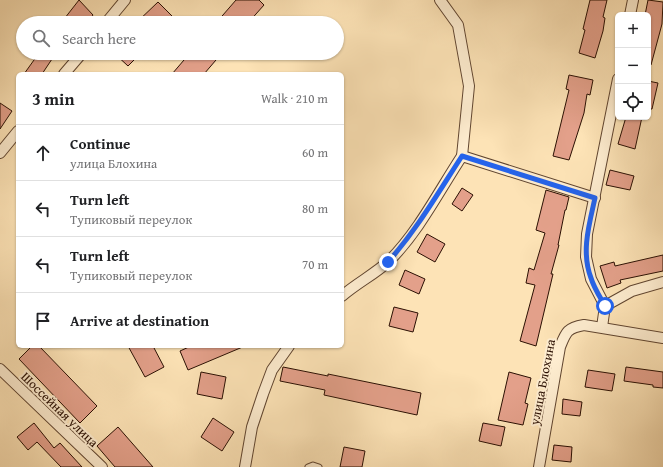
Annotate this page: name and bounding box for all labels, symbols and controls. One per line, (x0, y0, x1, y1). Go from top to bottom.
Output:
map controls (615, 12, 651, 120)
button: + (615, 12, 651, 48)
search box (16, 16, 344, 60)
icon: search (30, 27, 52, 49)
text: Search here (62, 28, 136, 49)
button: − (615, 48, 651, 84)
button: locate (615, 84, 651, 120)
text: 3 min (32, 86, 74, 111)
text: Walk · 210 m (261, 89, 328, 108)
text: Continue (70, 133, 131, 154)
icon: ahead (32, 142, 54, 164)
text: 60 m (302, 143, 328, 162)
text: улица Блохина (70, 154, 157, 173)
text: Turn left (70, 189, 129, 210)
icon: left (32, 198, 54, 220)
text: 80 m (302, 199, 328, 218)
text: Тупиковый переулок (70, 210, 192, 229)
text: Turn left (70, 245, 129, 266)
route end (379, 253, 397, 271)
icon: left (32, 254, 54, 276)
text: 70 m (302, 255, 328, 274)
text: Тупиковый переулок (70, 266, 192, 285)
route start (596, 297, 614, 315)
icon: arrive (32, 310, 54, 332)
text: Arrive at destination (70, 310, 209, 331)
street label: улица Блохина (525, 337, 560, 428)
street label: Шоссейная улица (17, 367, 103, 452)

